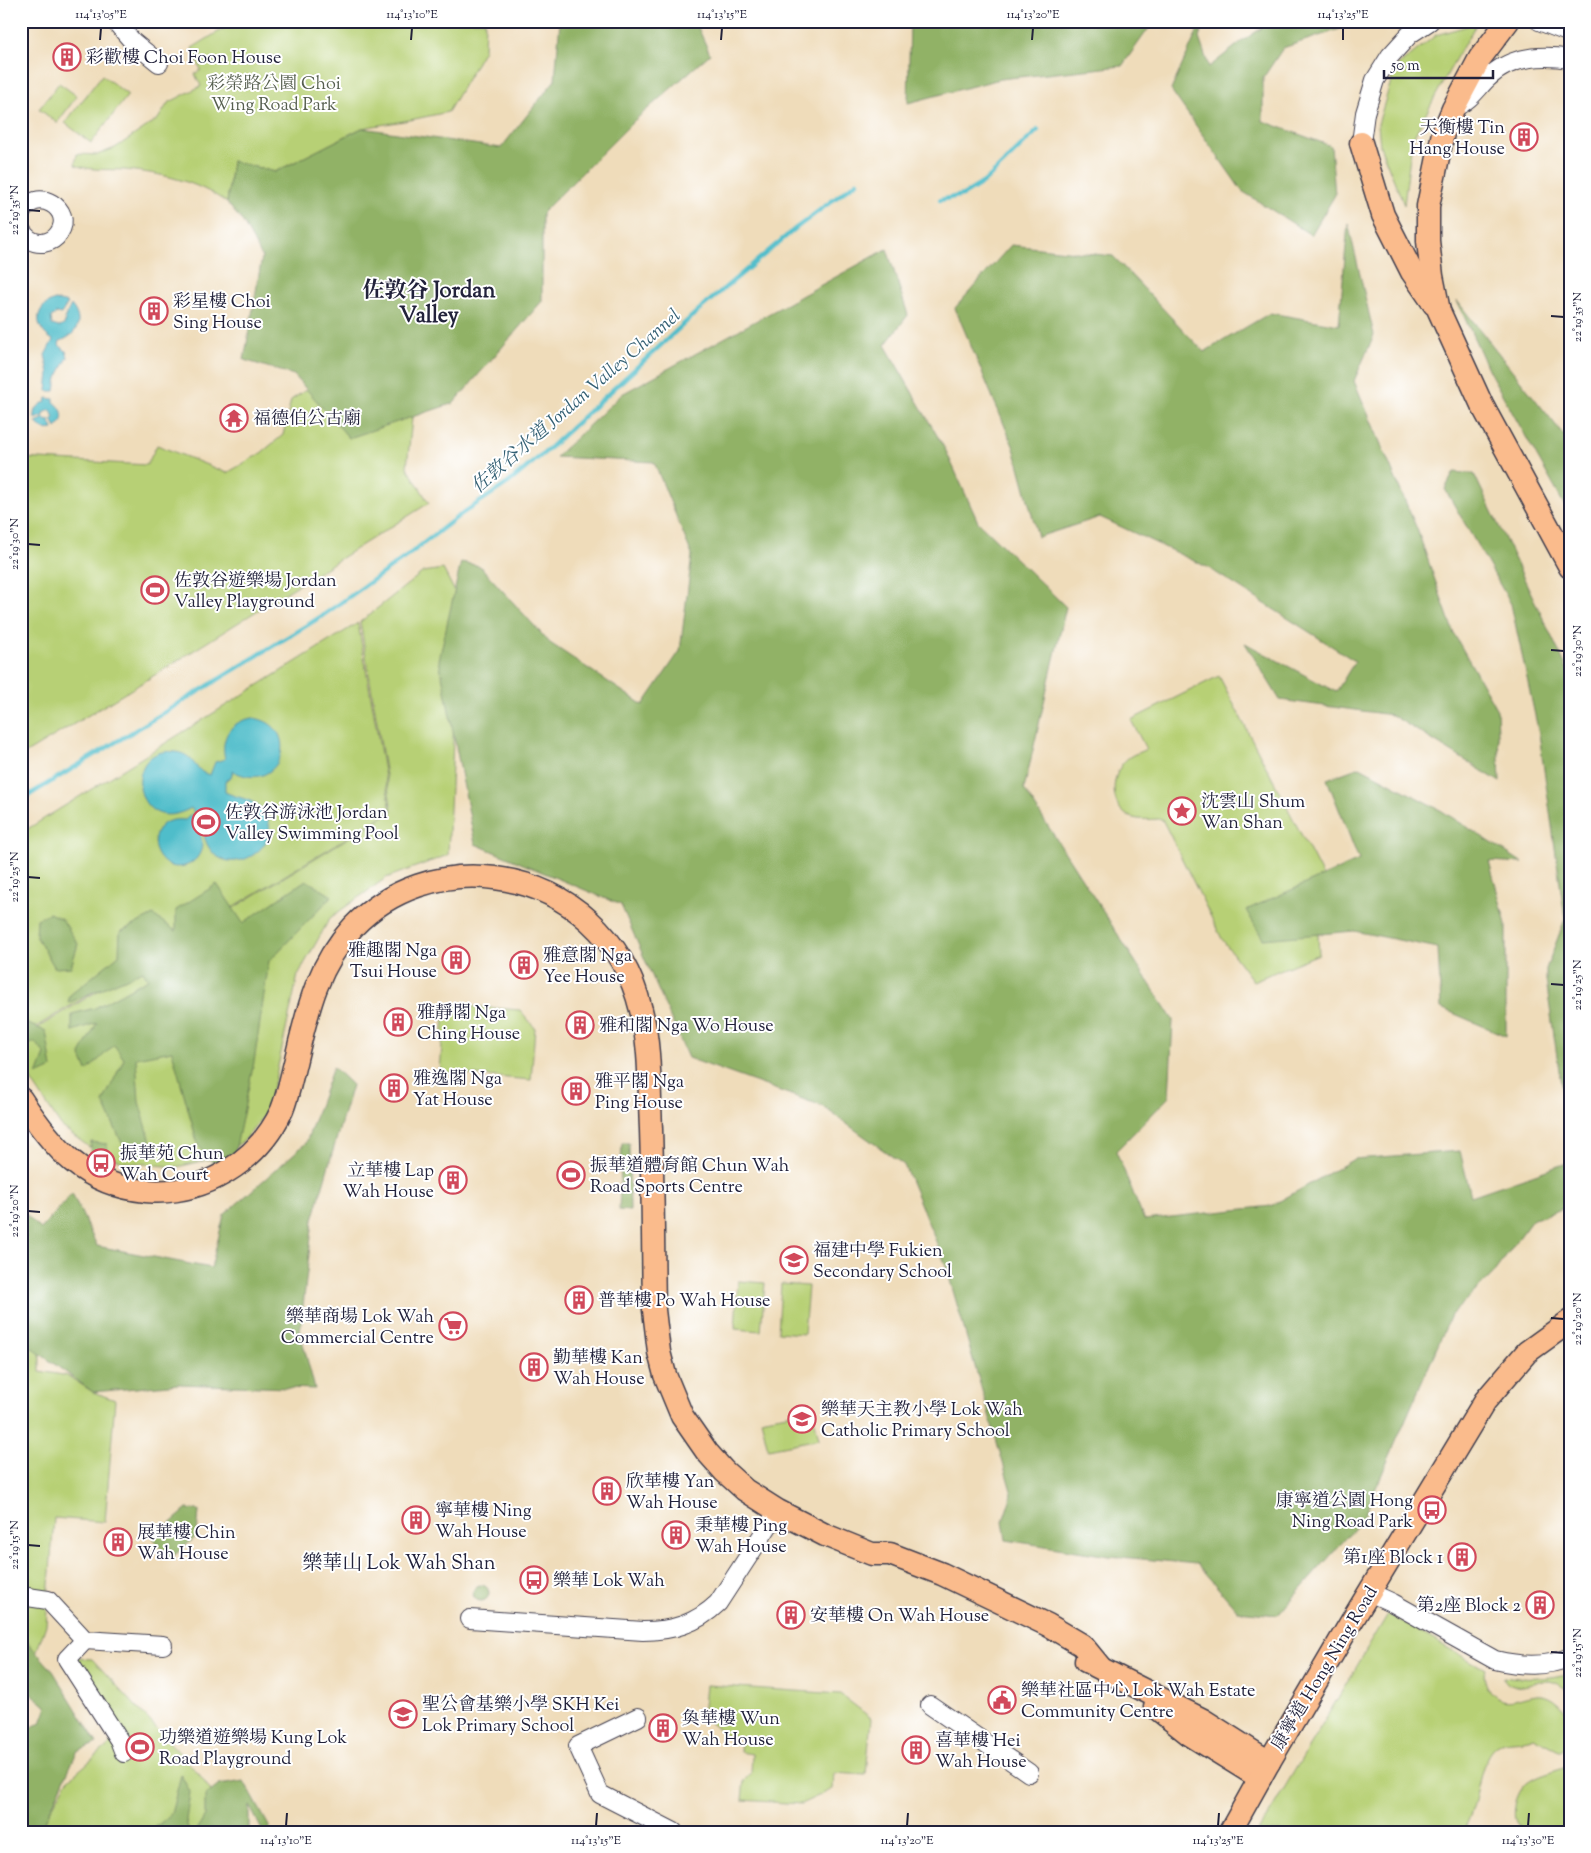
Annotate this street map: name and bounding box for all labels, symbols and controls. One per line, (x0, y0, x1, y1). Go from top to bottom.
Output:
text: 114°13'05"E (75, 6, 127, 24)
text: 114°13'10"E (386, 6, 439, 24)
text: 114°13'15"E (697, 6, 748, 24)
text: 114°13'20"E (1006, 6, 1060, 24)
text: 114°13'25"E (1317, 6, 1369, 24)
building icon: 彩歡樓 Choi Foon House (52, 42, 82, 72)
place label: 彩歡樓 Choi Foon House (86, 46, 281, 72)
scale bar (1384, 48, 1492, 80)
text: 50 m (1390, 56, 1420, 77)
park label: 彩榮路公園 Choi Wing Road Park (207, 72, 341, 119)
place label: 天衡樓 Tin Hang House (1409, 116, 1505, 163)
building icon: 天衡樓 Tin Hang House (1509, 122, 1539, 152)
text: 22°19'35"N (6, 184, 24, 235)
district label: 佐敦谷 Jordan Valley (363, 276, 495, 333)
place label: 彩星樓 Choi Sing House (173, 290, 271, 337)
text: 22°19'35"N (1569, 291, 1587, 342)
building icon: 彩星樓 Choi Sing House (139, 296, 169, 326)
water label: 佐敦谷水道 Jordan Valley Channel (466, 303, 687, 500)
temple icon: 福德伯公古廟 (219, 403, 249, 433)
place label: 福德伯公古廟 (253, 407, 361, 433)
text: 22°19'30"N (6, 517, 24, 570)
place label: 佐敦谷遊樂場 Jordan Valley Playground (174, 569, 337, 616)
sports icon: 佐敦谷遊樂場 Jordan Valley Playground (140, 575, 170, 605)
text: 22°19'30"N (1569, 624, 1587, 677)
place label: 沈雲山 Shum Wan Shan (1201, 790, 1305, 837)
place icon: 沈雲山 Shum Wan Shan (1167, 796, 1197, 826)
place label: 佐敦谷游泳池 Jordan Valley Swimming Pool (225, 801, 399, 848)
sports icon: 佐敦谷游泳池 Jordan Valley Swimming Pool (191, 807, 221, 837)
text: 22°19'25"N (6, 851, 24, 903)
place label: 雅趣閣 Nga Tsui House (348, 939, 437, 986)
place label: 雅意閣 Nga Yee House (543, 944, 632, 991)
building icon: 雅趣閣 Nga Tsui House (441, 945, 471, 975)
building icon: 雅意閣 Nga Yee House (509, 950, 539, 980)
text: 22°19'25"N (1569, 959, 1587, 1011)
place label: 雅靜閣 Nga Ching House (417, 1001, 520, 1048)
building icon: 雅靜閣 Nga Ching House (383, 1007, 413, 1037)
building icon: 雅和閣 Nga Wo House (565, 1010, 595, 1040)
place label: 雅和閣 Nga Wo House (599, 1014, 774, 1040)
place label: 雅逸閣 Nga Yat House (413, 1067, 502, 1114)
place label: 雅平閣 Nga Ping House (595, 1070, 684, 1117)
building icon: 雅逸閣 Nga Yat House (379, 1073, 409, 1103)
building icon: 雅平閣 Nga Ping House (561, 1076, 591, 1106)
place label: 振華苑 Chun Wah Court (120, 1142, 224, 1189)
bus stop icon: 振華苑 Chun Wah Court (86, 1148, 116, 1178)
place label: 振華道體育館 Chun Wah Road Sports Centre (590, 1154, 790, 1201)
place label: 立華樓 Lap Wah House (342, 1159, 434, 1206)
sports icon: 振華道體育館 Chun Wah Road Sports Centre (556, 1160, 586, 1190)
building icon: 立華樓 Lap Wah House (438, 1165, 468, 1195)
text: 22°19'20"N (6, 1184, 24, 1237)
place label: 福建中學 Fukien Secondary School (813, 1239, 952, 1286)
school or university icon: 福建中學 Fukien Secondary School (779, 1245, 809, 1275)
building icon: 普華樓 Po Wah House (564, 1285, 594, 1315)
place label: 普華樓 Po Wah House (598, 1289, 770, 1315)
text: 22°19'20"N (1569, 1292, 1587, 1345)
place label: 樂華商場 Lok Wah Commercial Centre (281, 1305, 434, 1352)
supermarket icon: 樂華商場 Lok Wah Commercial Centre (438, 1311, 468, 1341)
place label: 勤華樓 Kan Wah House (553, 1346, 645, 1393)
building icon: 勤華樓 Kan Wah House (519, 1352, 549, 1382)
place label: 樂華天主教小學 Lok Wah Catholic Primary School (821, 1398, 1023, 1445)
school or university icon: 樂華天主教小學 Lok Wah Catholic Primary School (787, 1404, 817, 1434)
place label: 欣華樓 Yan Wah House (626, 1470, 718, 1517)
building icon: 欣華樓 Yan Wah House (592, 1476, 622, 1506)
place label: 康寧道公園 Hong Ning Road Park (1276, 1489, 1413, 1536)
bus stop icon: 康寧道公園 Hong Ning Road Park (1417, 1495, 1447, 1525)
place label: 寧華樓 Ning Wah House (435, 1499, 532, 1546)
building icon: 寧華樓 Ning Wah House (401, 1505, 431, 1535)
place label: 秉華樓 Ping Wah House (695, 1514, 787, 1561)
text: 22°19'15"N (6, 1520, 24, 1570)
building icon: 秉華樓 Ping Wah House (661, 1520, 691, 1550)
place label: 展華樓 Chin Wah House (137, 1521, 236, 1568)
building icon: 展華樓 Chin Wah House (103, 1527, 133, 1557)
building icon: 第1座 Block 1 (1447, 1542, 1477, 1572)
place label: 第1座 Block 1 (1343, 1546, 1443, 1572)
district label: 樂華山 Lok Wah Shan (302, 1550, 496, 1579)
bus stop icon: 樂華 Lok Wah (519, 1565, 549, 1595)
place label: 樂華 Lok Wah (553, 1569, 665, 1595)
street label: 康寧道 Hong Ning Road (1266, 1582, 1385, 1756)
building icon: 第2座 Block 2 (1525, 1590, 1555, 1620)
place label: 第2座 Block 2 (1417, 1594, 1522, 1620)
building icon: 安華樓 On Wah House (776, 1600, 806, 1630)
place label: 安華樓 On Wah House (810, 1604, 989, 1630)
text: 22°19'15"N (1569, 1628, 1587, 1678)
place label: 樂華社區中心 Lok Wah Estate Community Centre (1021, 1679, 1256, 1726)
public building icon: 樂華社區中心 Lok Wah Estate Community Centre (987, 1685, 1017, 1715)
place label: 聖公會基樂小學 SKH Kei Lok Primary School (422, 1693, 619, 1740)
school or university icon: 聖公會基樂小學 SKH Kei Lok Primary School (388, 1699, 418, 1729)
place label: 奐華樓 Wun Wah House (682, 1707, 780, 1754)
building icon: 奐華樓 Wun Wah House (648, 1713, 678, 1743)
place label: 功樂道遊樂場 Kung Lok Road Playground (159, 1726, 347, 1773)
place label: 喜華樓 Hei Wah House (935, 1729, 1027, 1776)
sports icon: 功樂道遊樂場 Kung Lok Road Playground (125, 1732, 155, 1762)
building icon: 喜華樓 Hei Wah House (901, 1735, 931, 1765)
text: 114°13'10"E (260, 1832, 313, 1850)
text: 114°13'15"E (571, 1832, 622, 1850)
text: 114°13'20"E (880, 1832, 934, 1850)
text: 114°13'25"E (1192, 1832, 1244, 1850)
text: 114°13'30"E (1502, 1832, 1555, 1850)

